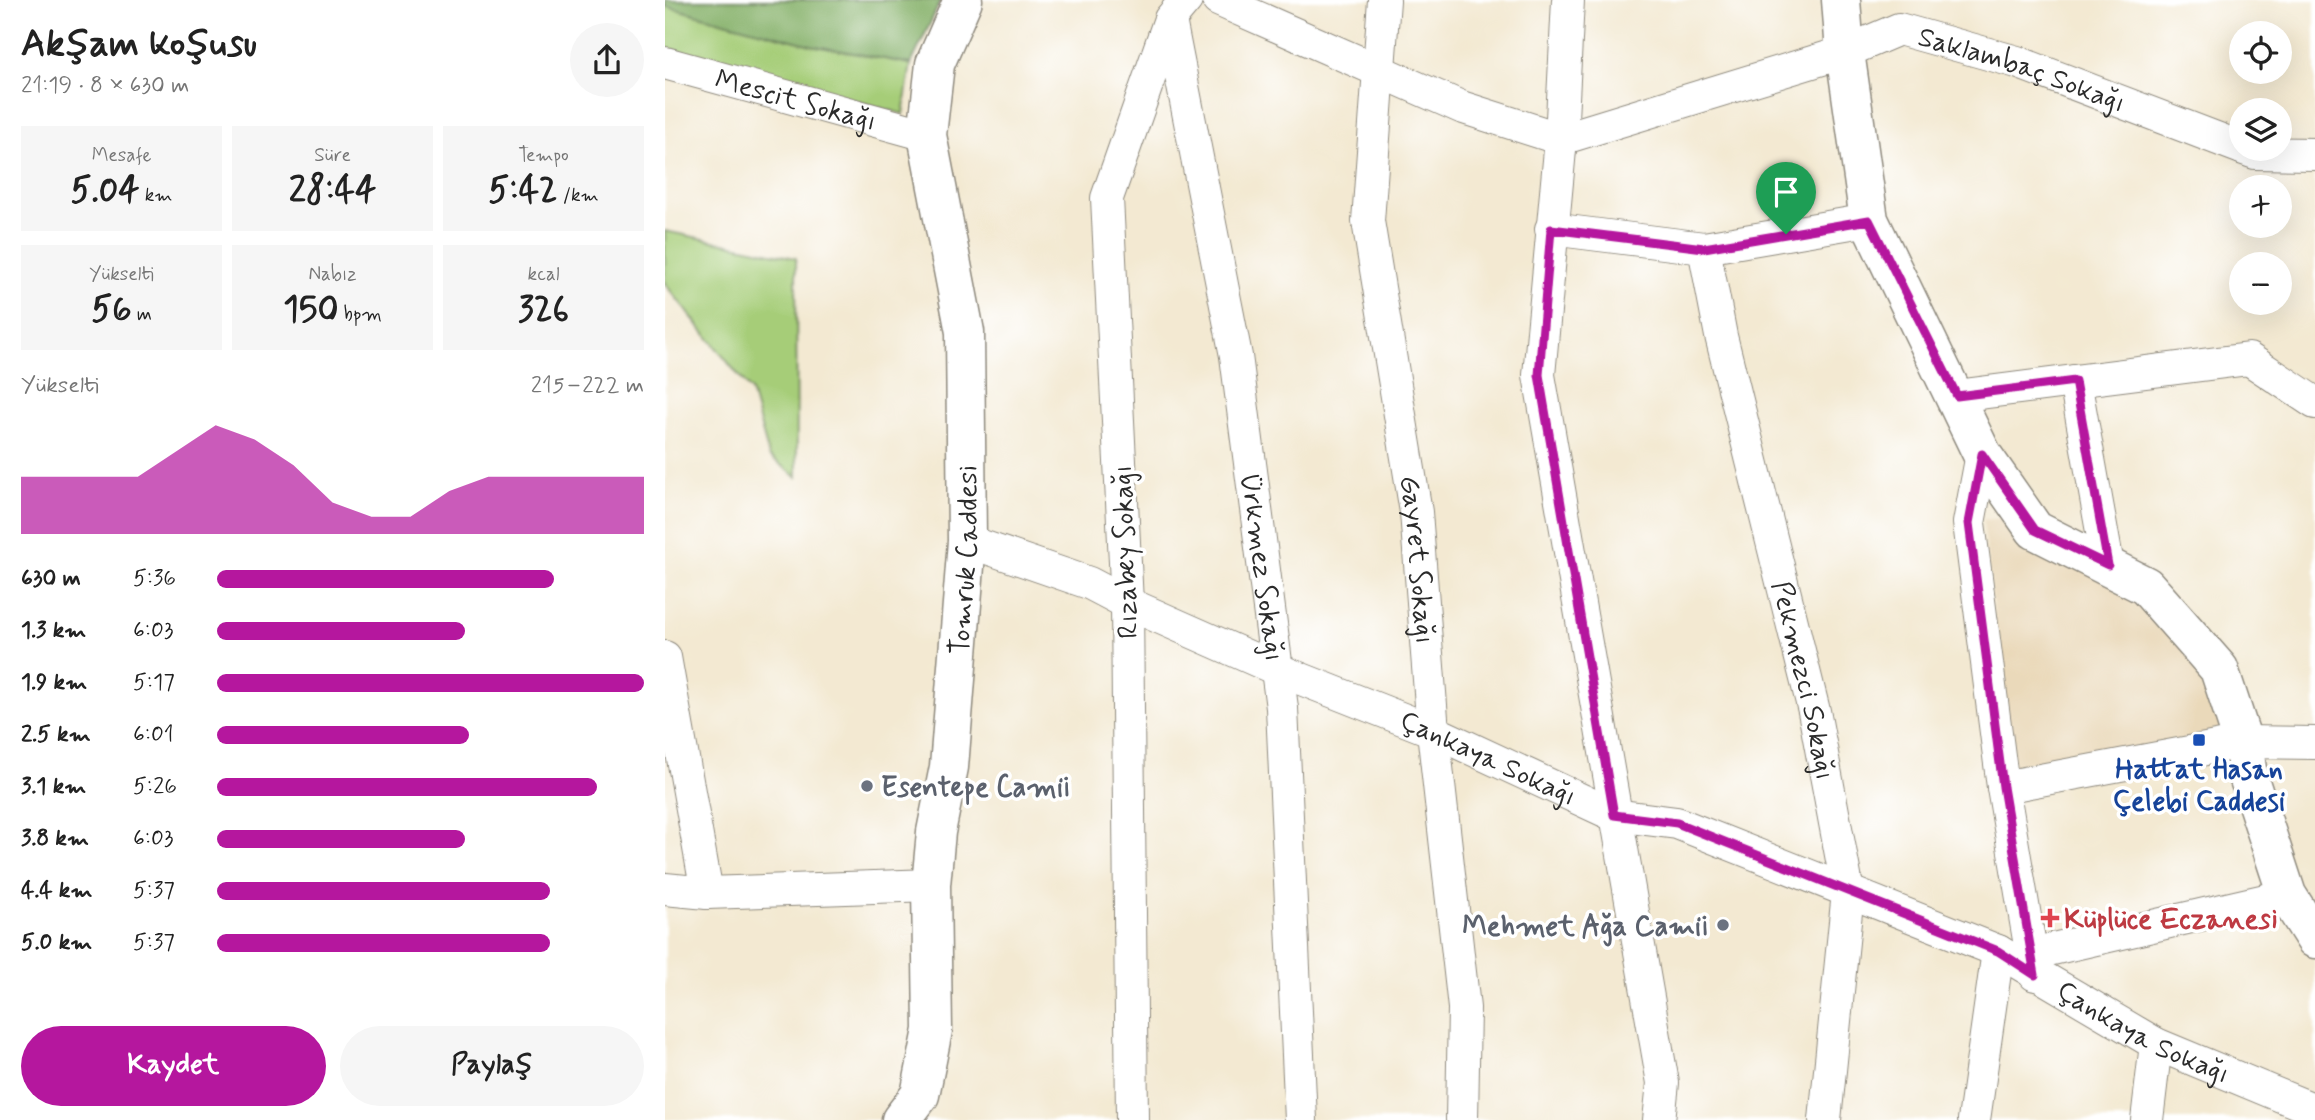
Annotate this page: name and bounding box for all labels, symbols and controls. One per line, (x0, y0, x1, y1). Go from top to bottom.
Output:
street label: Saklambaç Sokağı (1914, 19, 2130, 123)
text: Akşam koşusu (21, 20, 257, 69)
map controls (2229, 21, 2292, 315)
button: locate (2229, 21, 2292, 84)
button: share (570, 23, 644, 97)
street label: Mescit Sokağı (711, 62, 880, 141)
text: 21:19 · 8 × 630 m (21, 71, 189, 101)
button: layers (2229, 98, 2292, 161)
text: Mesafe (92, 143, 151, 168)
text: Süre (314, 143, 351, 168)
text: Tempo (518, 143, 569, 168)
pin (1756, 162, 1816, 234)
text: 5.04 (71, 168, 140, 214)
text: 28:44 (289, 168, 376, 214)
text: 5:42 (488, 168, 558, 214)
icon: arrive (1767, 173, 1805, 211)
button: + (2229, 175, 2292, 238)
text: km (140, 183, 172, 208)
text: /km (558, 183, 599, 208)
button: − (2229, 252, 2292, 315)
text: Yükselti (89, 262, 154, 287)
text: Nabız (308, 262, 357, 287)
text: kcal (528, 262, 559, 287)
text: 56 (91, 287, 132, 333)
text: 150 (283, 287, 338, 333)
text: 326 (518, 287, 569, 333)
text: m (132, 302, 152, 327)
text: bpm (338, 302, 382, 327)
text: Yükselti (21, 371, 99, 401)
text: 215–222 m (531, 371, 644, 401)
street label: Rızabey Sokağı (1105, 464, 1148, 639)
street label: Tomruk Caddesi (942, 465, 988, 656)
street label: Ürkmez Sokağı (1230, 471, 1292, 664)
street label: Gayret Sokağı (1389, 473, 1442, 645)
text: 630 m (21, 564, 81, 594)
text: 5:36 (133, 564, 176, 594)
street label: Pekmezci Sokağı (1761, 578, 1843, 783)
text: 1.3 km (21, 616, 86, 646)
text: 6:03 (133, 616, 174, 646)
text: 1.9 km (21, 668, 87, 698)
text: 5:17 (133, 668, 175, 698)
street label: Çankaya Sokağı (1394, 704, 1582, 816)
text: 2.5 km (21, 720, 91, 750)
text: 6:01 (133, 720, 174, 750)
marker: Hattat Hasan Çelebi Caddesi (2191, 732, 2207, 748)
place label: Hattat Hasan Çelebi Caddesi (2113, 752, 2285, 821)
place label: Esentepe Camii (881, 770, 1071, 807)
text: 3.1 km (21, 772, 86, 802)
text: 5:26 (133, 772, 177, 802)
marker: Esentepe Camii (859, 778, 875, 794)
text: 3.8 km (21, 824, 89, 854)
text: 6:03 (133, 824, 174, 854)
text: 4.4 km (21, 876, 92, 906)
text: 5:37 (133, 876, 175, 906)
place label: Küplüce Eczanesi (2064, 902, 2278, 939)
place label: Mehmet Ağa Camii (1462, 909, 1709, 947)
marker: Küplüce Eczanesi (2042, 910, 2058, 926)
marker: Mehmet Ağa Camii (1715, 917, 1731, 933)
text: 5.0 km (21, 928, 92, 958)
text: 5:37 (133, 928, 175, 958)
street label: Çankaya Sokağı (2049, 973, 2235, 1094)
button: Kaydet (21, 1026, 326, 1106)
button: Paylaş (340, 1026, 644, 1106)

